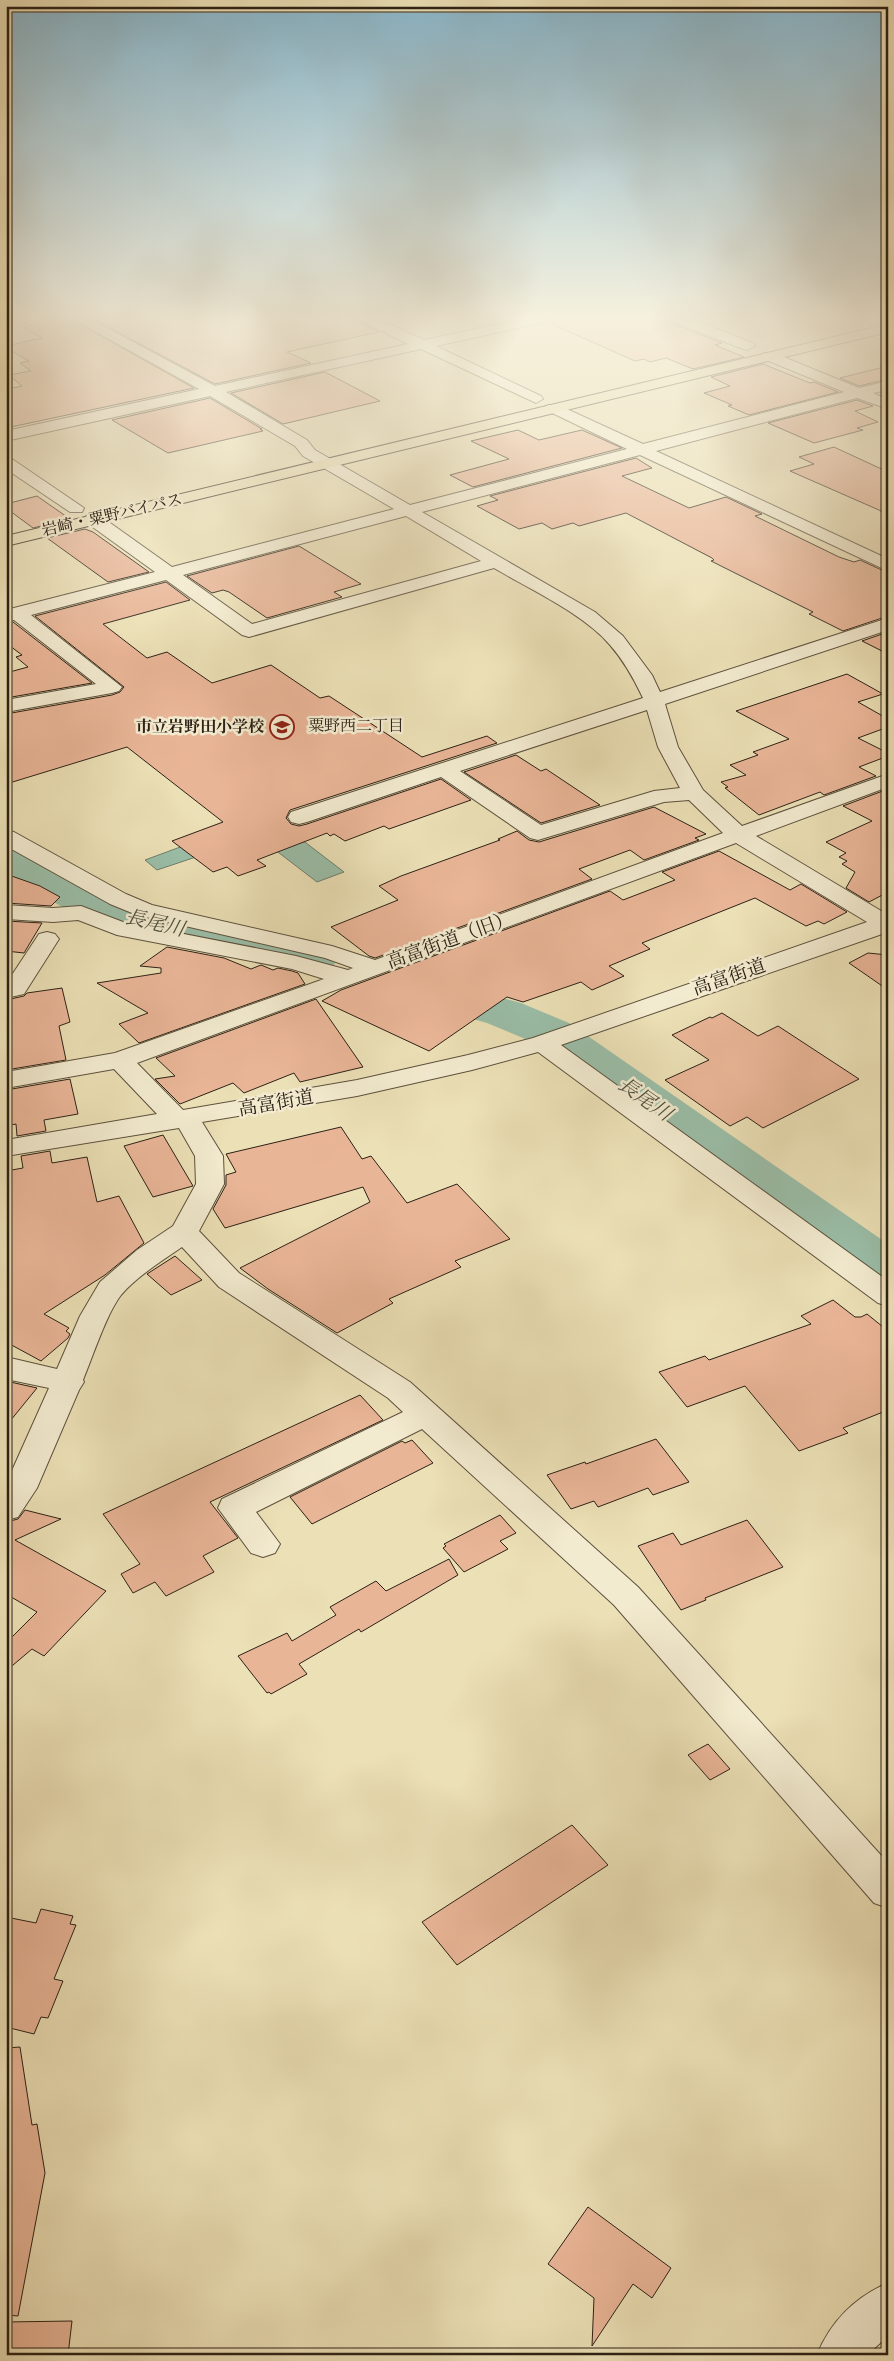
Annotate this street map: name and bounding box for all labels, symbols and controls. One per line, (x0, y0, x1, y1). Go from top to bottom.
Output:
street label: 岩崎・粟野バイパス (40, 488, 184, 542)
school or university icon: 市立岩野田小学校 (269, 714, 295, 740)
district label: 粟野西二丁目 (308, 715, 404, 737)
place label: 市立岩野田小学校 (136, 716, 265, 738)
water label: 長尾川 (123, 903, 189, 943)
street label: 高富街道（旧） (383, 905, 517, 975)
street label: 高富街道 (689, 952, 769, 1002)
water label: 長尾川 (613, 1071, 679, 1128)
street label: 高富街道 (236, 1084, 316, 1122)

